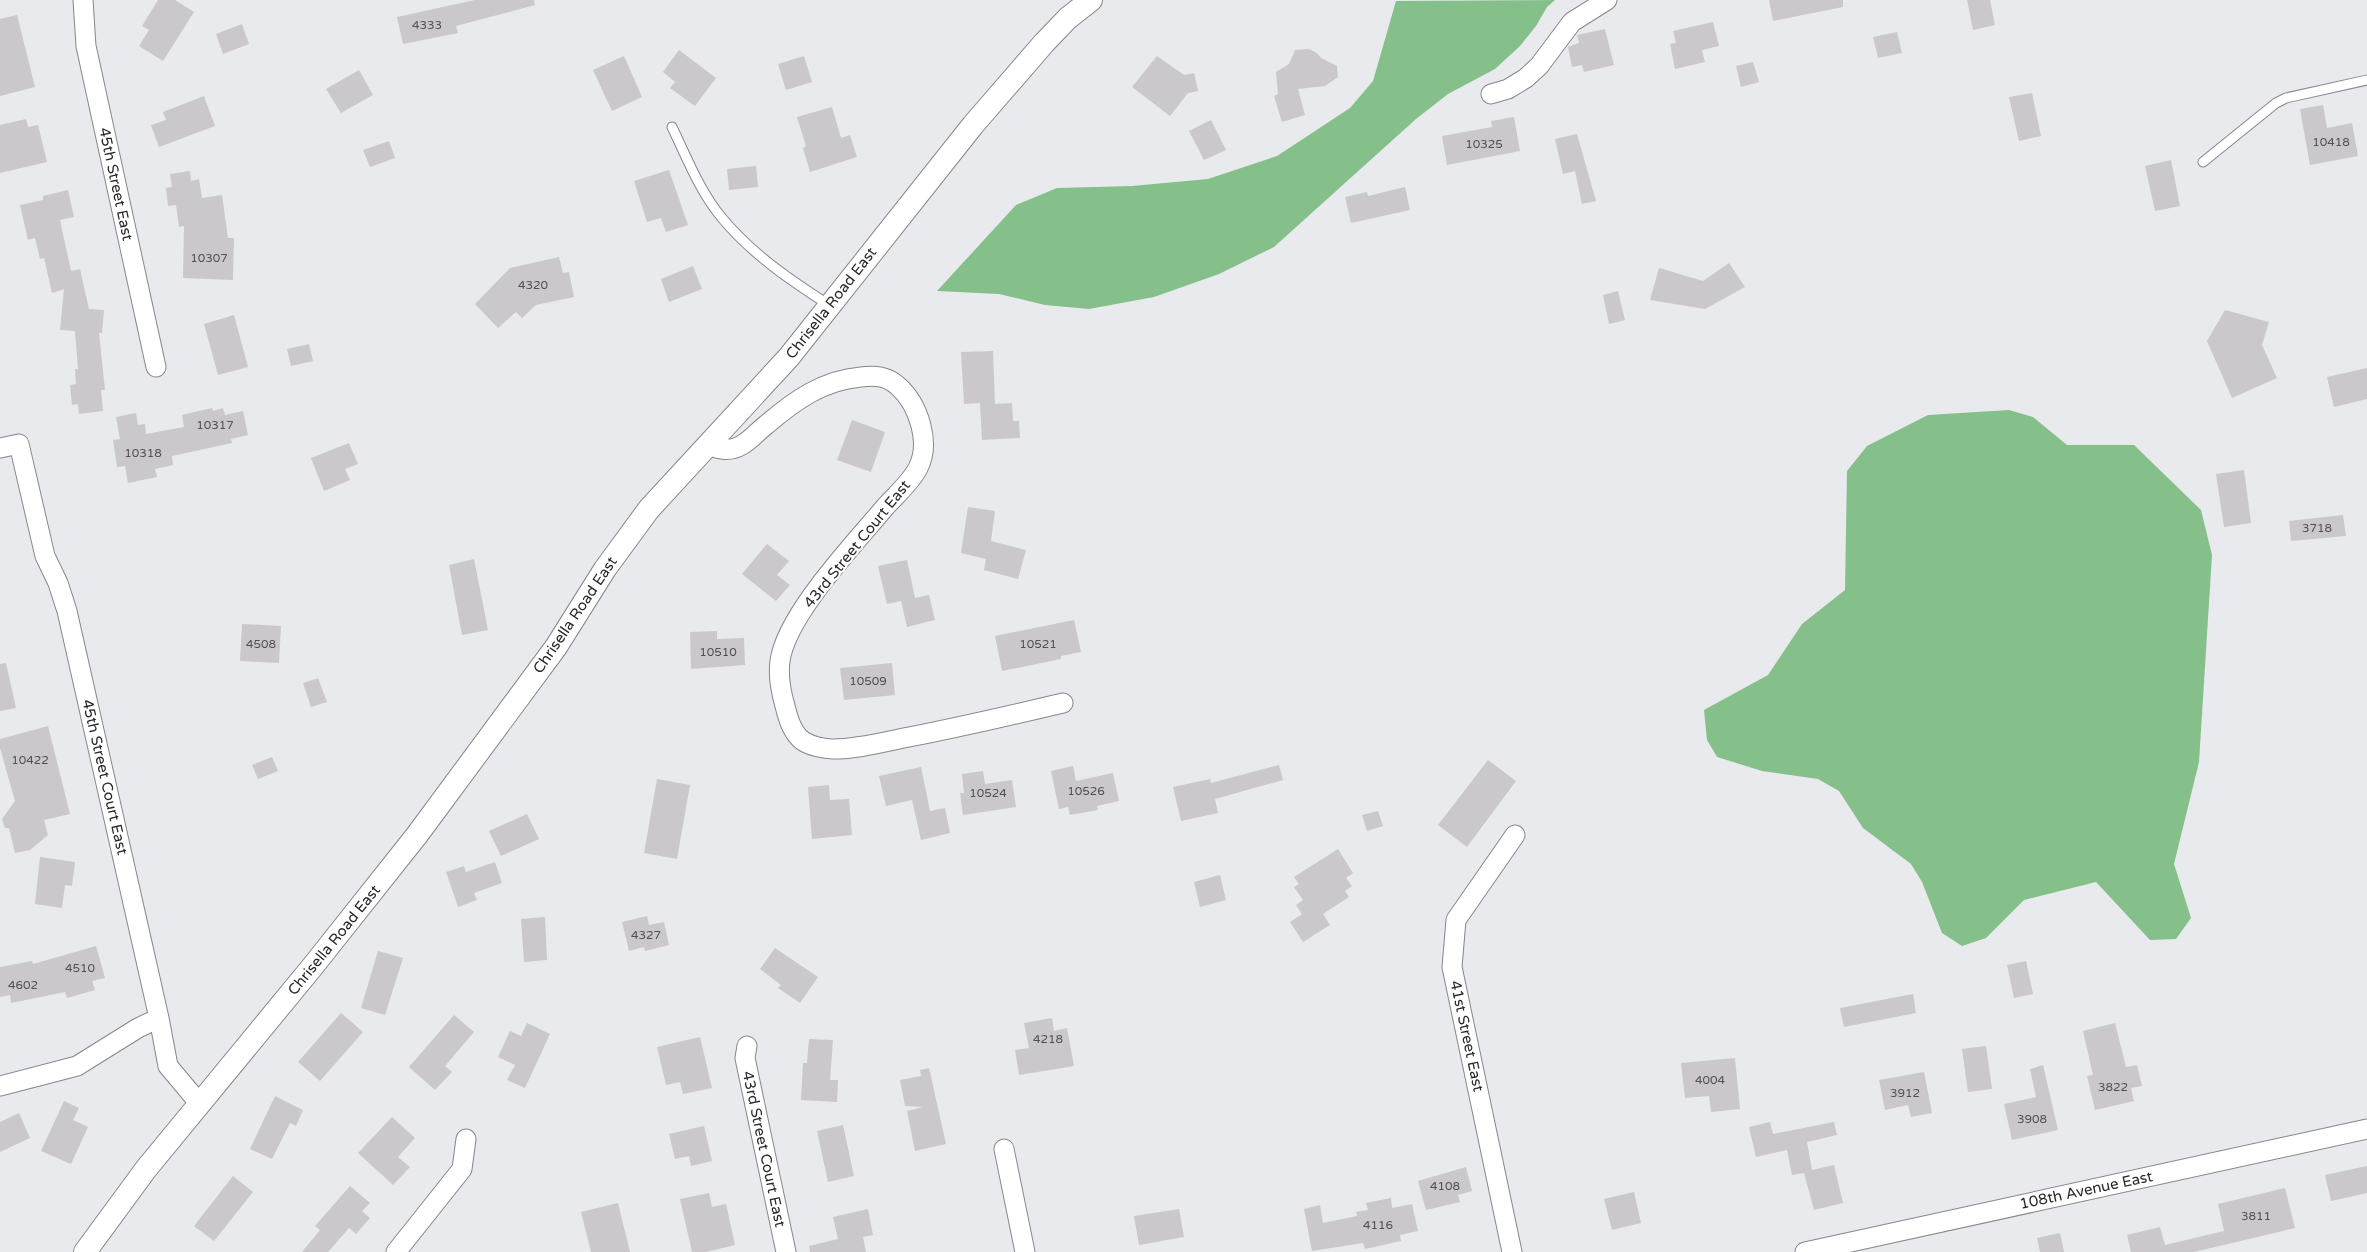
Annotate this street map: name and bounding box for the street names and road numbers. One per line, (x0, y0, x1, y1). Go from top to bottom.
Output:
street label: 45th Street East (95, 126, 137, 242)
street label: Chrisella Road East (782, 243, 880, 362)
street label: 43rd Street Court East (800, 476, 914, 611)
street label: Chrisella Road East (529, 553, 621, 677)
street label: 45th Street Court East (78, 698, 132, 857)
street label: Chrisella Road East (284, 881, 384, 999)
street label: 41st Street East (1446, 979, 1488, 1093)
street label: 43rd Street Court East (739, 1069, 789, 1229)
street label: 108th Avenue East (2018, 1167, 2154, 1213)

